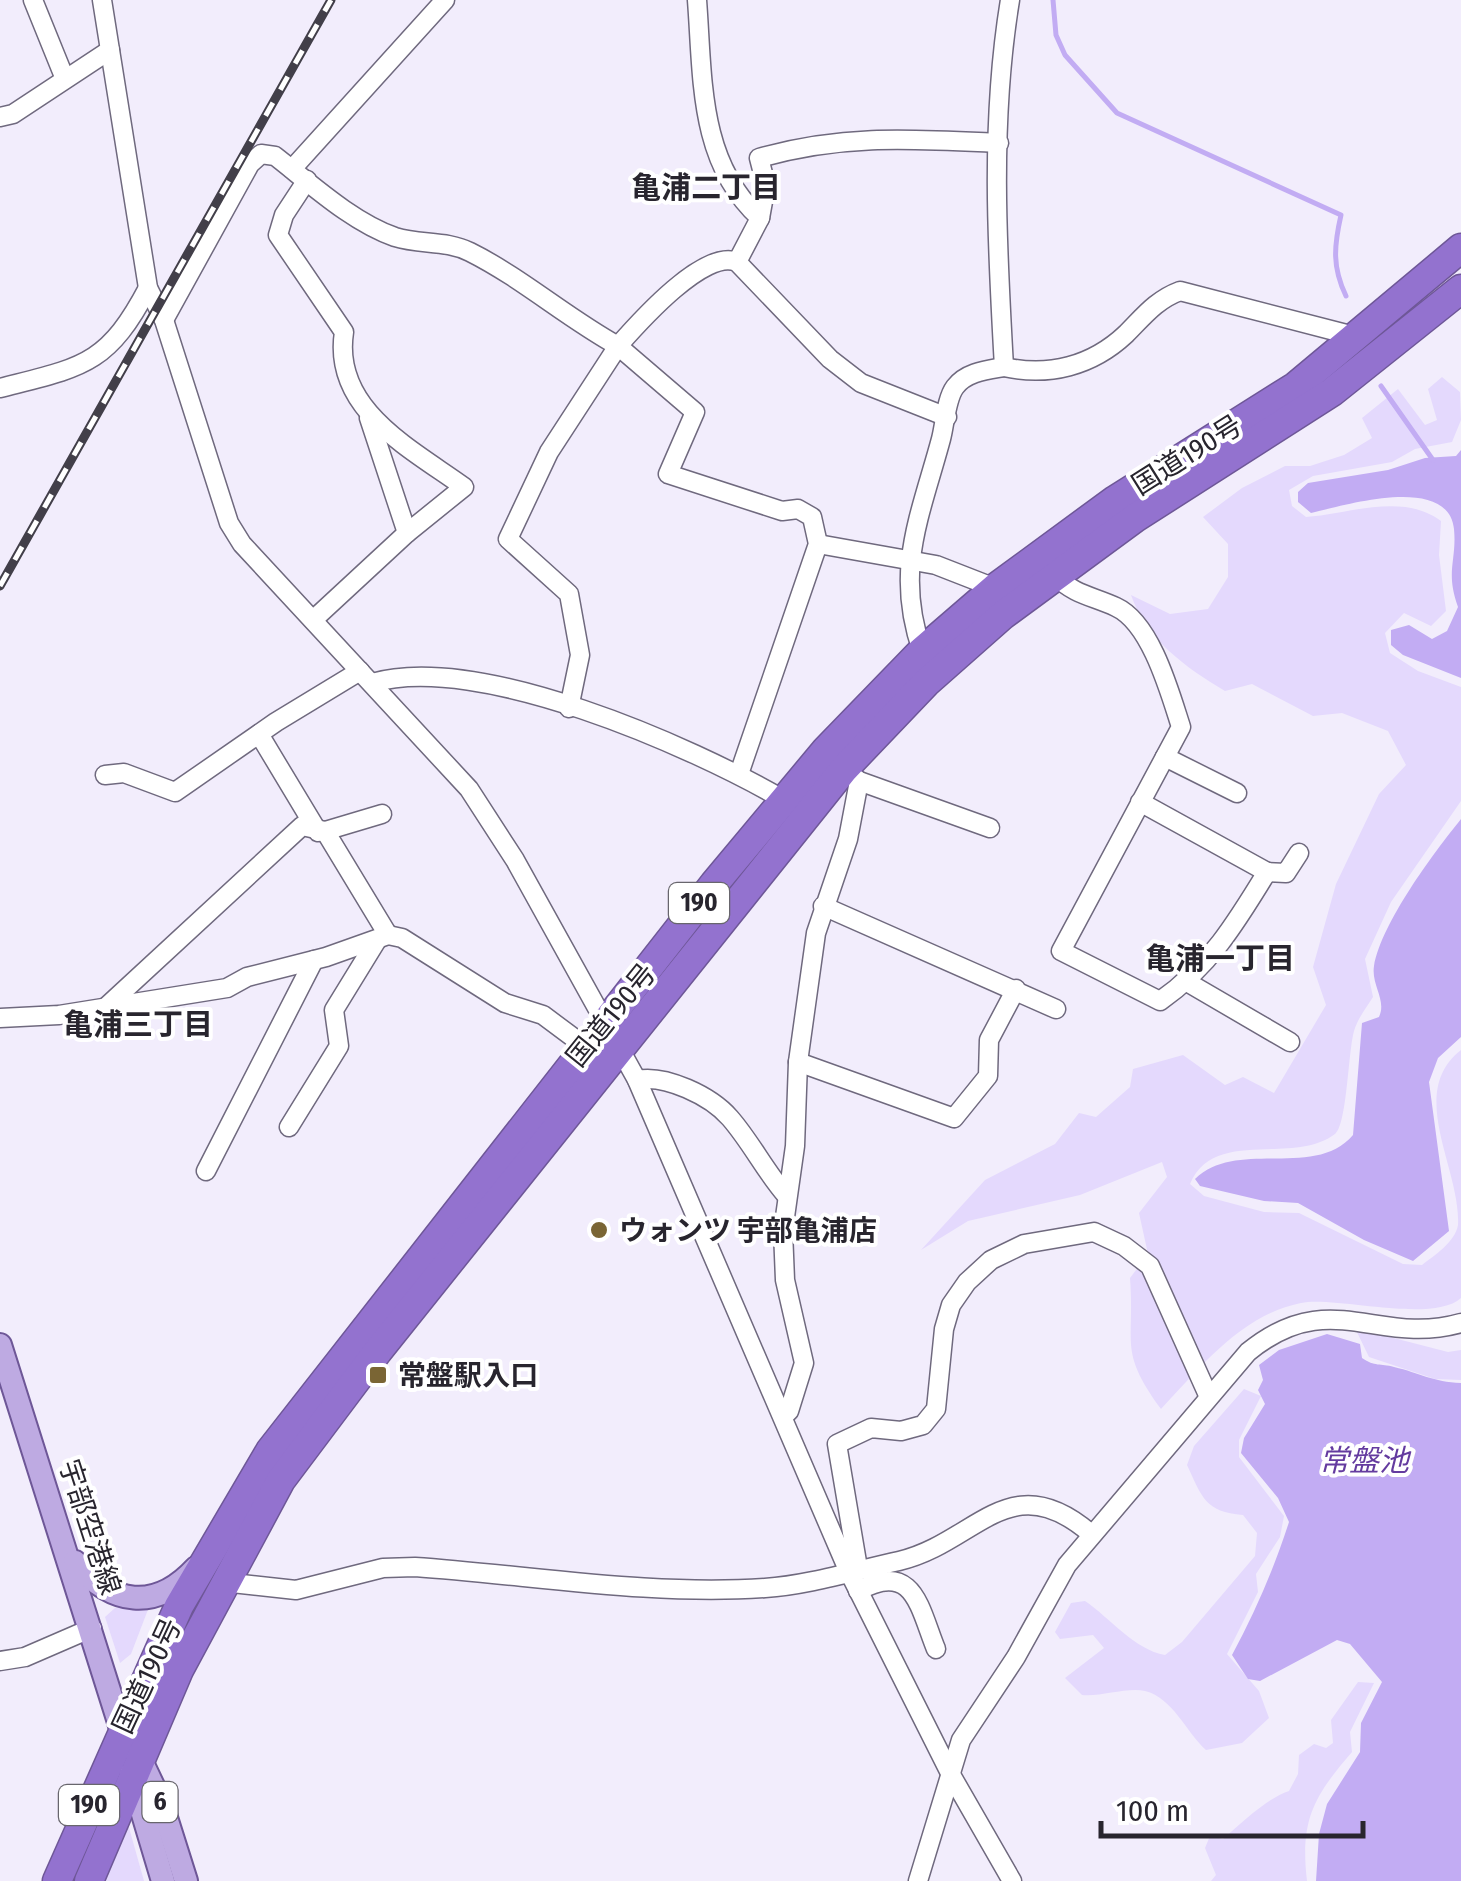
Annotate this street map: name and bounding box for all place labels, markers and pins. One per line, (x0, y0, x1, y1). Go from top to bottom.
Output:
place label: ウォンツ 宇部亀浦店 (619, 1214, 877, 1247)
marker: ウォンツ 宇部亀浦店 (588, 1219, 610, 1241)
place label: 常盤駅入口 (398, 1359, 538, 1392)
marker: 常盤駅入口 (367, 1364, 389, 1386)

